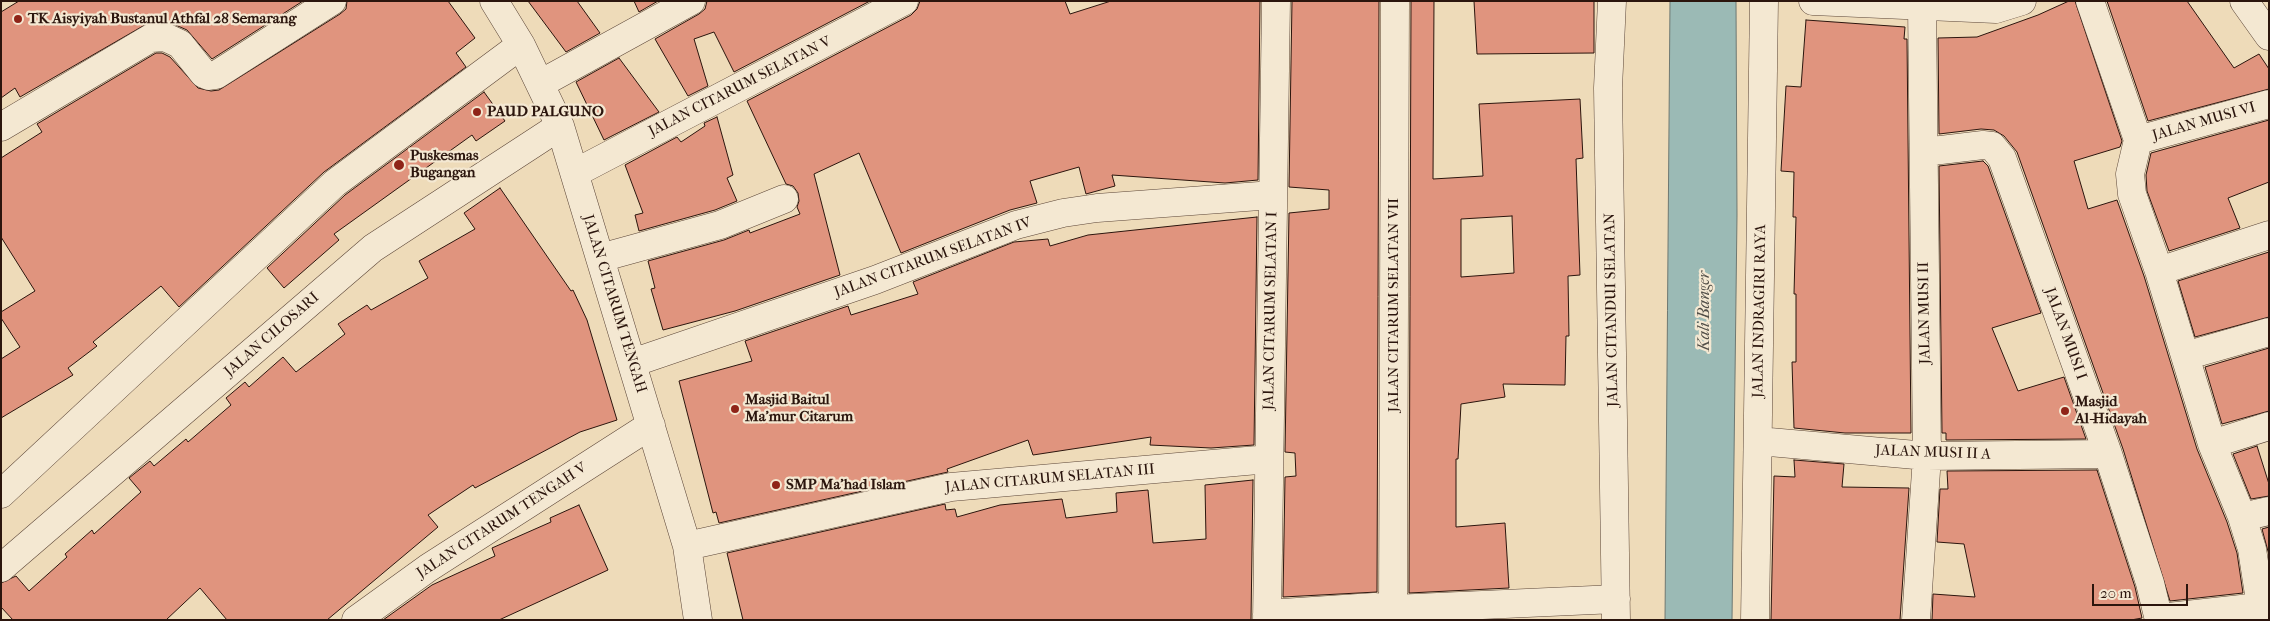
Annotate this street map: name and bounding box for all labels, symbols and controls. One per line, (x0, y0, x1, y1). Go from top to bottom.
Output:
place label: TK Aisyiyah Bustanul Athfal 28 Semarang (28, 10, 297, 28)
marker: TK Aisyiyah Bustanul Athfal 28 Semarang (12, 13, 24, 25)
street label: JALAN CITARUM SELATAN V (646, 33, 834, 141)
street label: JALAN MUSI VI (2150, 99, 2258, 145)
place label: PAUD PALGUNO (487, 103, 604, 121)
marker: PAUD PALGUNO (471, 106, 483, 118)
place label: Puskesmas Bugangan (410, 147, 478, 182)
marker: Puskesmas Bugangan (392, 158, 406, 172)
street label: JALAN CITARUM SELATAN VII (1385, 198, 1403, 412)
street label: JALAN CITARUM TENGAH (578, 212, 650, 396)
street label: JALAN CITARUM SELATAN I (1260, 212, 1282, 410)
street label: JALAN CITANDUI SELATAN (1601, 213, 1623, 407)
street label: JALAN CITARUM SELATAN IV (832, 214, 1034, 302)
street label: JALAN INDRAGIRI RAYA (1749, 224, 1771, 398)
street label: JALAN MUSI II (1915, 261, 1935, 365)
water label: Kali Banger (1695, 271, 1715, 351)
street label: JALAN MUSI I (2040, 285, 2090, 383)
street label: JALAN CILOSARI (221, 289, 323, 381)
place label: Masjid Baitul Ma'mur Citarum (745, 391, 853, 426)
place label: Masjid Al-Hidayah (2075, 393, 2147, 428)
marker: Masjid Baitul Ma'mur Citarum (729, 403, 741, 415)
marker: Masjid Al-Hidayah (2059, 405, 2071, 417)
street label: JALAN MUSI II A (1875, 442, 1991, 464)
street label: JALAN CITARUM TENGAH V (414, 459, 590, 583)
street label: JALAN CITARUM SELATAN III (944, 461, 1156, 497)
place label: SMP Ma'had Islam (786, 476, 905, 494)
marker: SMP Ma'had Islam (770, 479, 782, 491)
scale bar (2095, 574, 2191, 606)
text: 20 m (2100, 584, 2132, 602)

